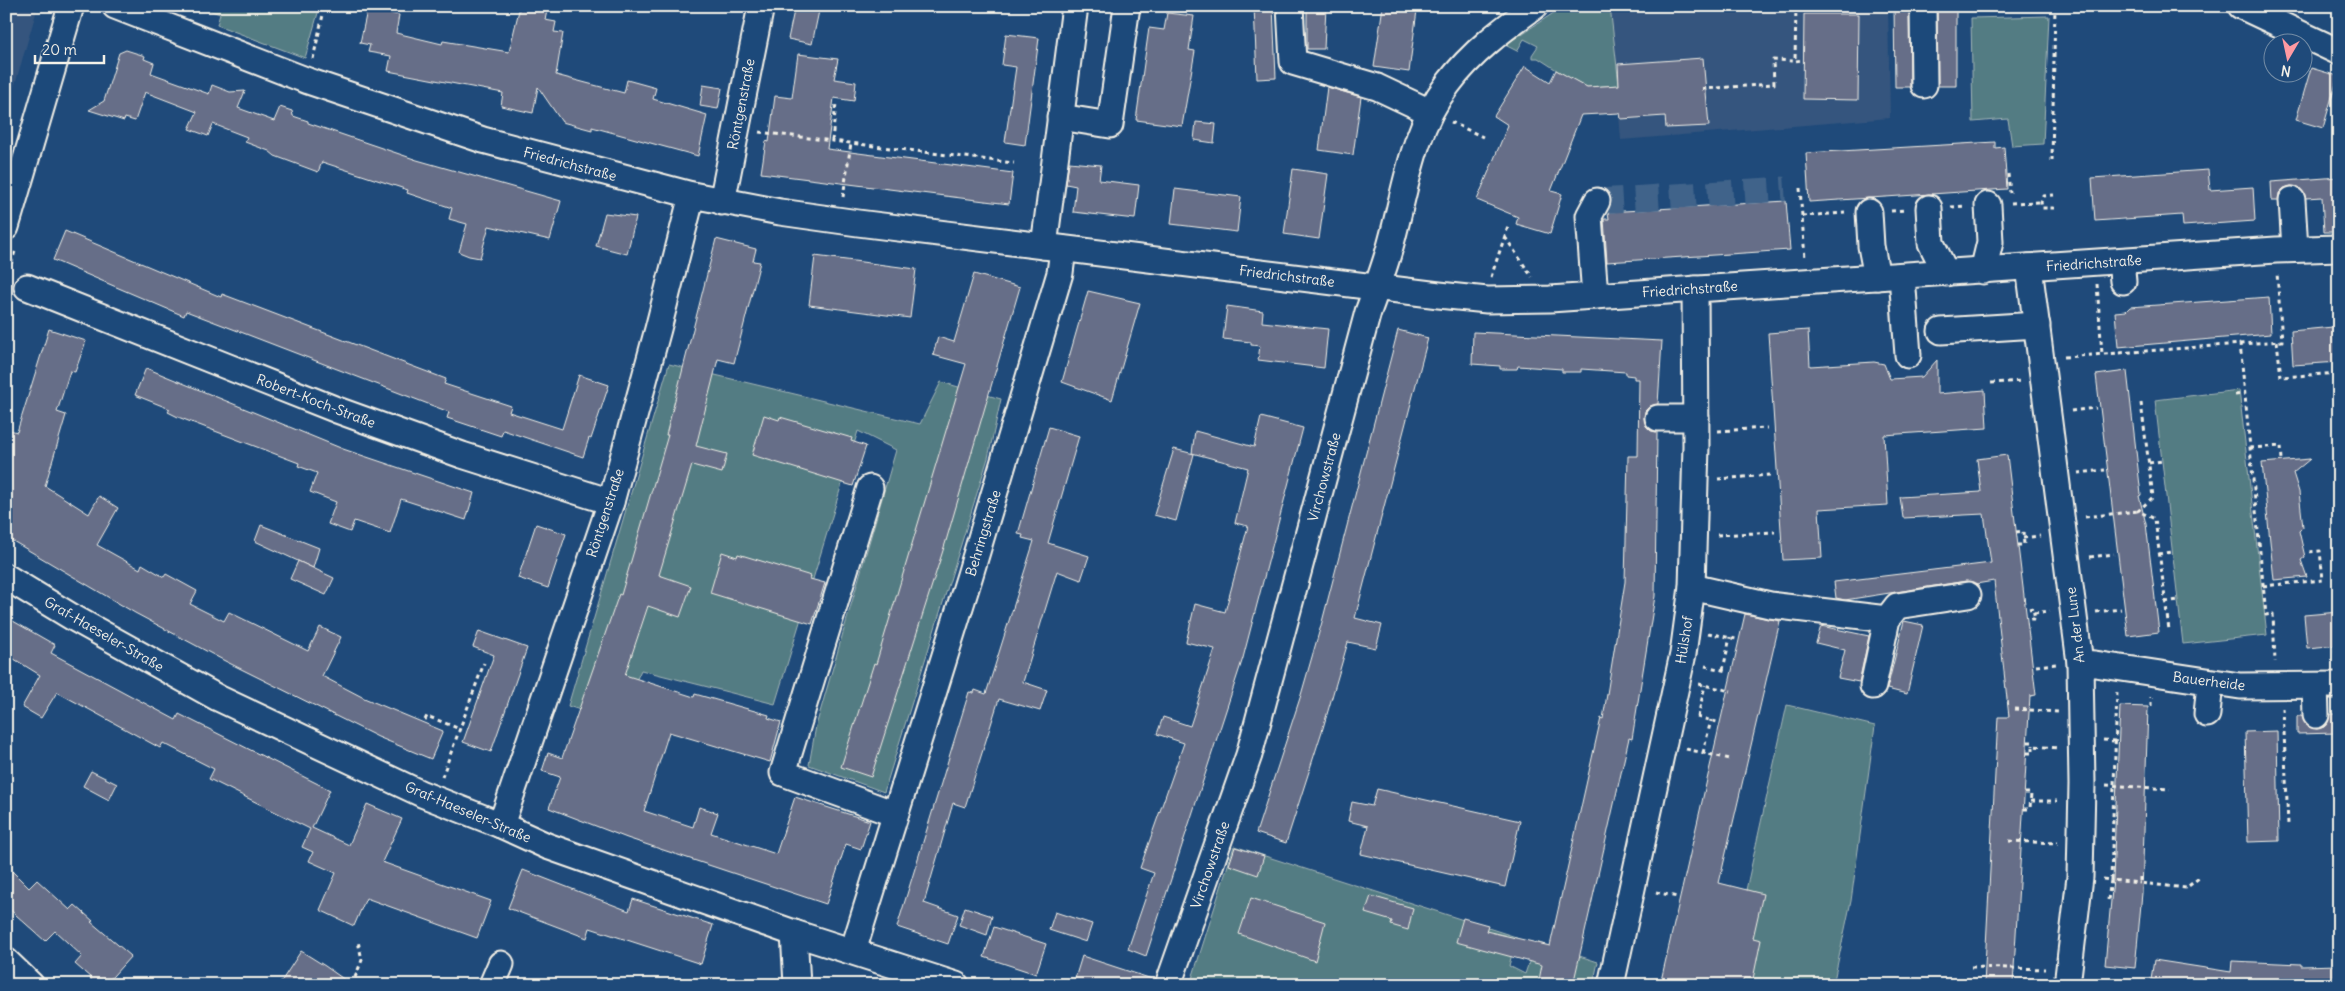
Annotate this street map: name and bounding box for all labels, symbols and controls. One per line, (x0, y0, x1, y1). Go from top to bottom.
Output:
scale bar (35, 32, 104, 64)
north arrow (2262, 32, 2312, 82)
text: 20 m (42, 40, 77, 59)
street label: Röntgenstraße (723, 57, 759, 151)
text: N (2280, 61, 2292, 80)
street label: Friedrichstraße (521, 143, 619, 185)
street label: Friedrichstraße (2046, 251, 2142, 275)
street label: Friedrichstraße (1238, 261, 1336, 291)
street label: Friedrichstraße (1642, 277, 1738, 301)
street label: Robert-Koch-Straße (254, 370, 378, 432)
street label: Virchowstraße (1303, 431, 1345, 523)
street label: Röntgenstraße (582, 466, 628, 560)
street label: Behringstraße (961, 488, 1005, 578)
street label: An der Lune (2061, 586, 2089, 664)
street label: Graf-Haeseler-Straße (41, 592, 167, 676)
street label: Hülshof (1671, 614, 1697, 665)
street label: Bauerheide (2172, 668, 2246, 694)
street label: Graf-Haeseler-Straße (402, 777, 534, 847)
street label: Virchowstraße (1187, 819, 1233, 911)

